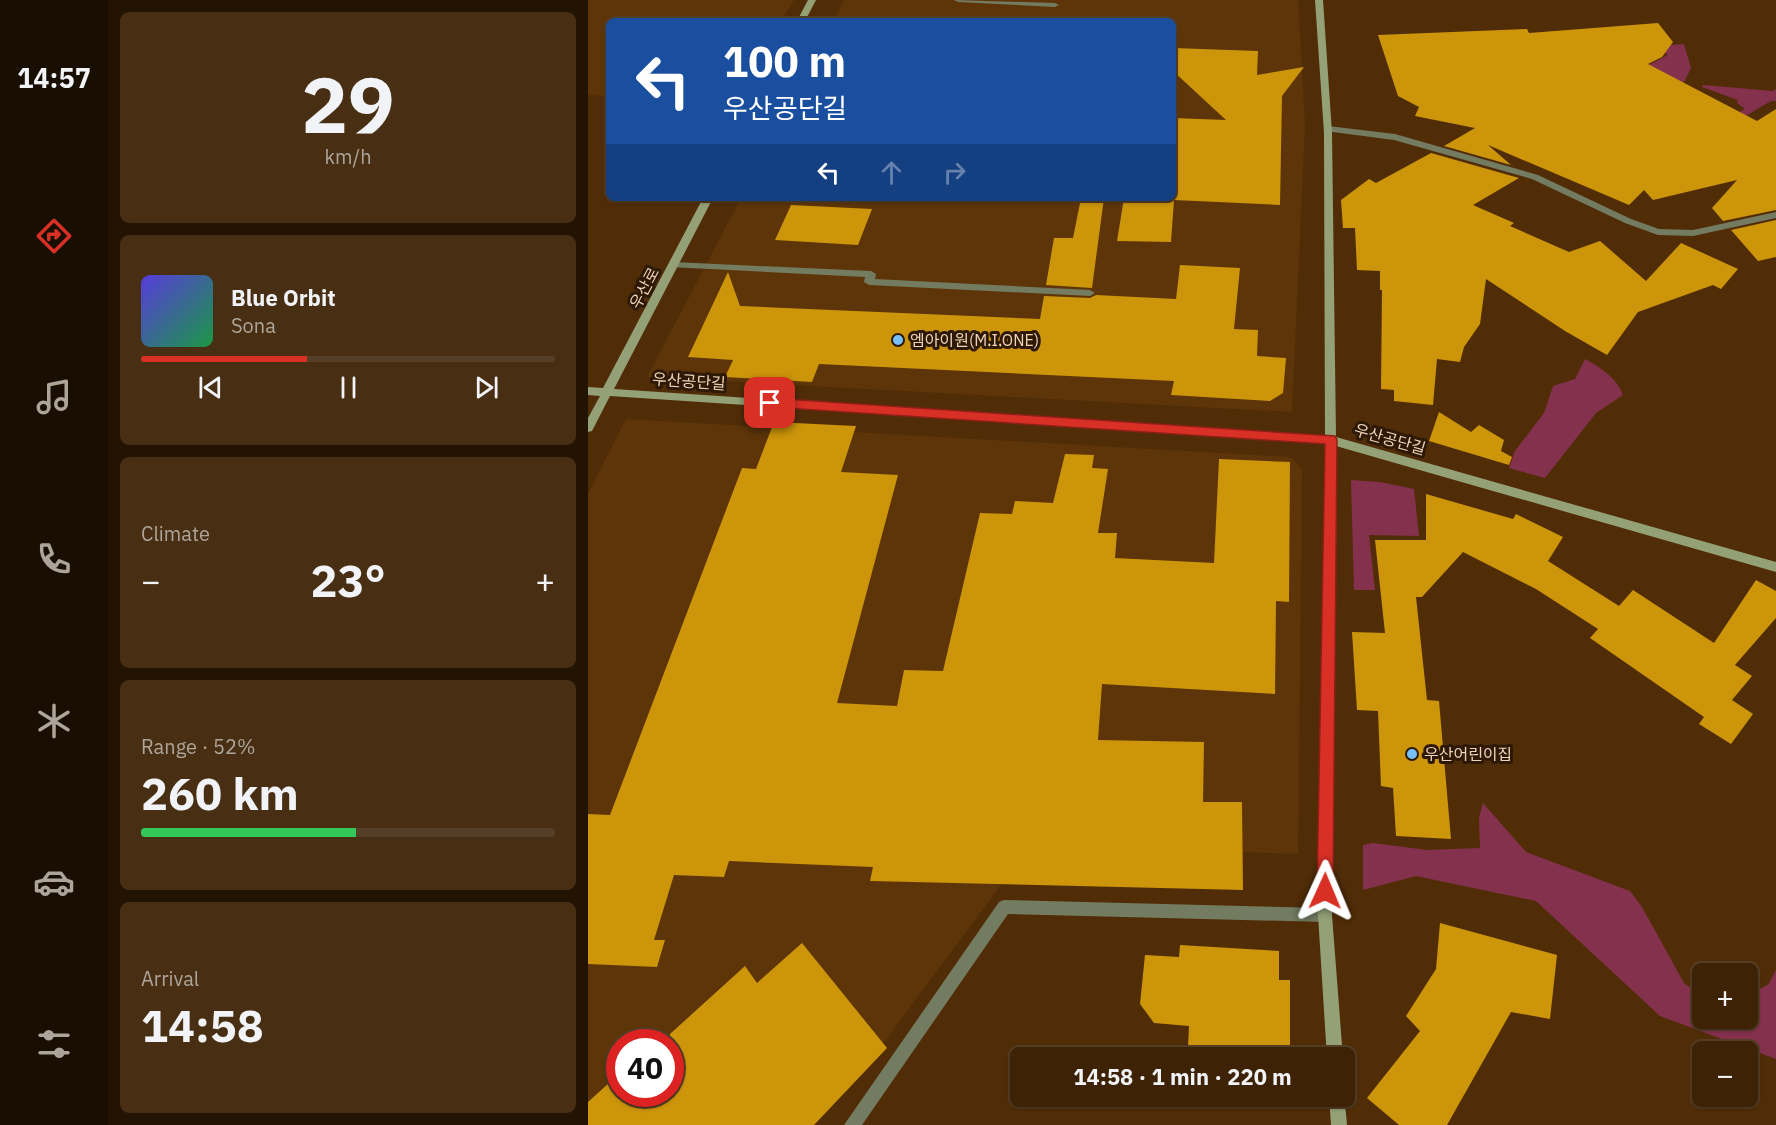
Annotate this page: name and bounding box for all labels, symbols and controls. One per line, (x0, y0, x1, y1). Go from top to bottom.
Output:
text: 100 m (723, 34, 846, 89)
icon: left (624, 42, 702, 120)
text: 29 (301, 53, 395, 154)
text: 14:57 (17, 60, 91, 95)
text: 우산공단길 (723, 90, 847, 125)
text: km/h (324, 143, 372, 170)
icon: left (812, 156, 845, 189)
icon: ahead (875, 156, 908, 189)
icon: right (938, 156, 971, 189)
icon: directions (33, 215, 75, 257)
street label: 우산로 (625, 264, 663, 312)
text: Blue Orbit (231, 283, 336, 312)
text: Sona (231, 312, 276, 339)
place label: 엠아이원(M.I.ONE) (910, 330, 1039, 350)
marker: 엠아이원(M.I.ONE) (891, 333, 905, 347)
street label: 우산공단길 (652, 368, 726, 394)
icon: previous (194, 371, 227, 404)
icon: pause (332, 371, 365, 404)
icon: next (470, 371, 503, 404)
icon: music (33, 376, 75, 418)
pin (744, 377, 795, 428)
icon: arrive (753, 386, 786, 419)
street label: 우산공단길 (1352, 419, 1428, 459)
text: Climate (141, 520, 210, 547)
icon: phone (33, 538, 75, 580)
text: 23° (310, 551, 386, 609)
text: − (141, 559, 161, 602)
text: + (535, 559, 555, 602)
icon: climate (33, 700, 75, 742)
text: Range · 52% (141, 733, 256, 760)
place label: 우산어린이집 (1424, 744, 1512, 764)
marker: 우산어린이집 (1405, 747, 1419, 761)
text: 260 km (141, 764, 299, 822)
position arrow (1293, 859, 1357, 923)
icon: car (33, 861, 75, 903)
map controls (1692, 963, 1758, 1107)
button: + (1692, 963, 1758, 1029)
text: Arrival (141, 965, 199, 992)
text: 14:58 (141, 996, 264, 1054)
icon: filters (33, 1023, 75, 1065)
speed limit sign: 40 (606, 1029, 684, 1107)
button: − (1692, 1041, 1758, 1107)
text: 14:58 · 1 min · 220 m (1073, 1062, 1292, 1091)

